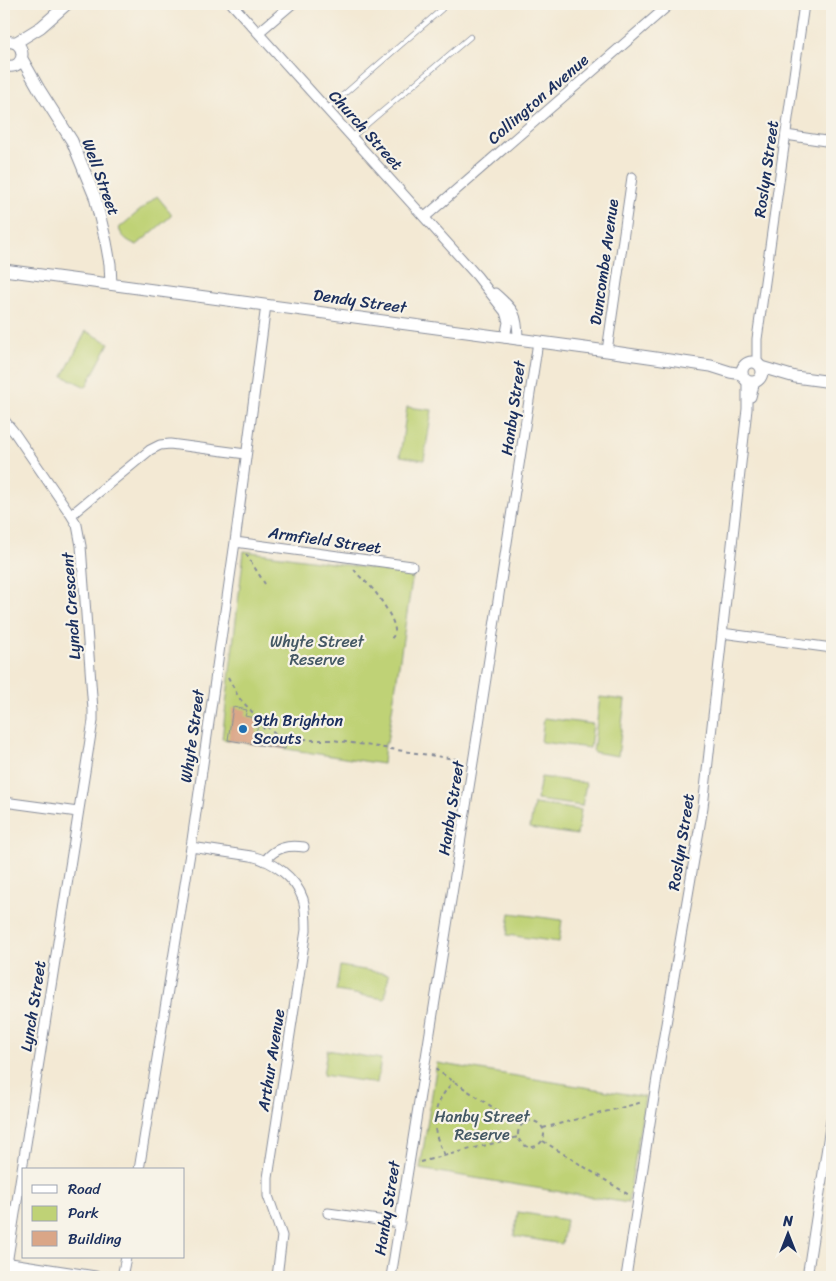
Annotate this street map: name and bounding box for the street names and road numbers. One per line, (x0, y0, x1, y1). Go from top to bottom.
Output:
street label: Collington Avenue (480, 46, 596, 152)
street label: Church Street (321, 83, 411, 177)
street label: Roslyn Street (745, 119, 787, 219)
street label: Well Street (74, 134, 128, 220)
street label: Duncombe Avenue (581, 197, 627, 327)
street label: Dendy Street (312, 280, 409, 322)
street label: Hanby Street (492, 358, 534, 457)
street label: Armfield Street (266, 518, 383, 562)
street label: Lynch Crescent (53, 551, 89, 661)
street label: Whyte Street (171, 687, 213, 784)
street label: Hanby Street (429, 758, 473, 857)
street label: Roslyn Street (659, 791, 703, 893)
street label: Lynch Street (11, 958, 55, 1054)
street label: Arthur Avenue (248, 1007, 293, 1114)
street label: Hanby Street (365, 1158, 409, 1257)

